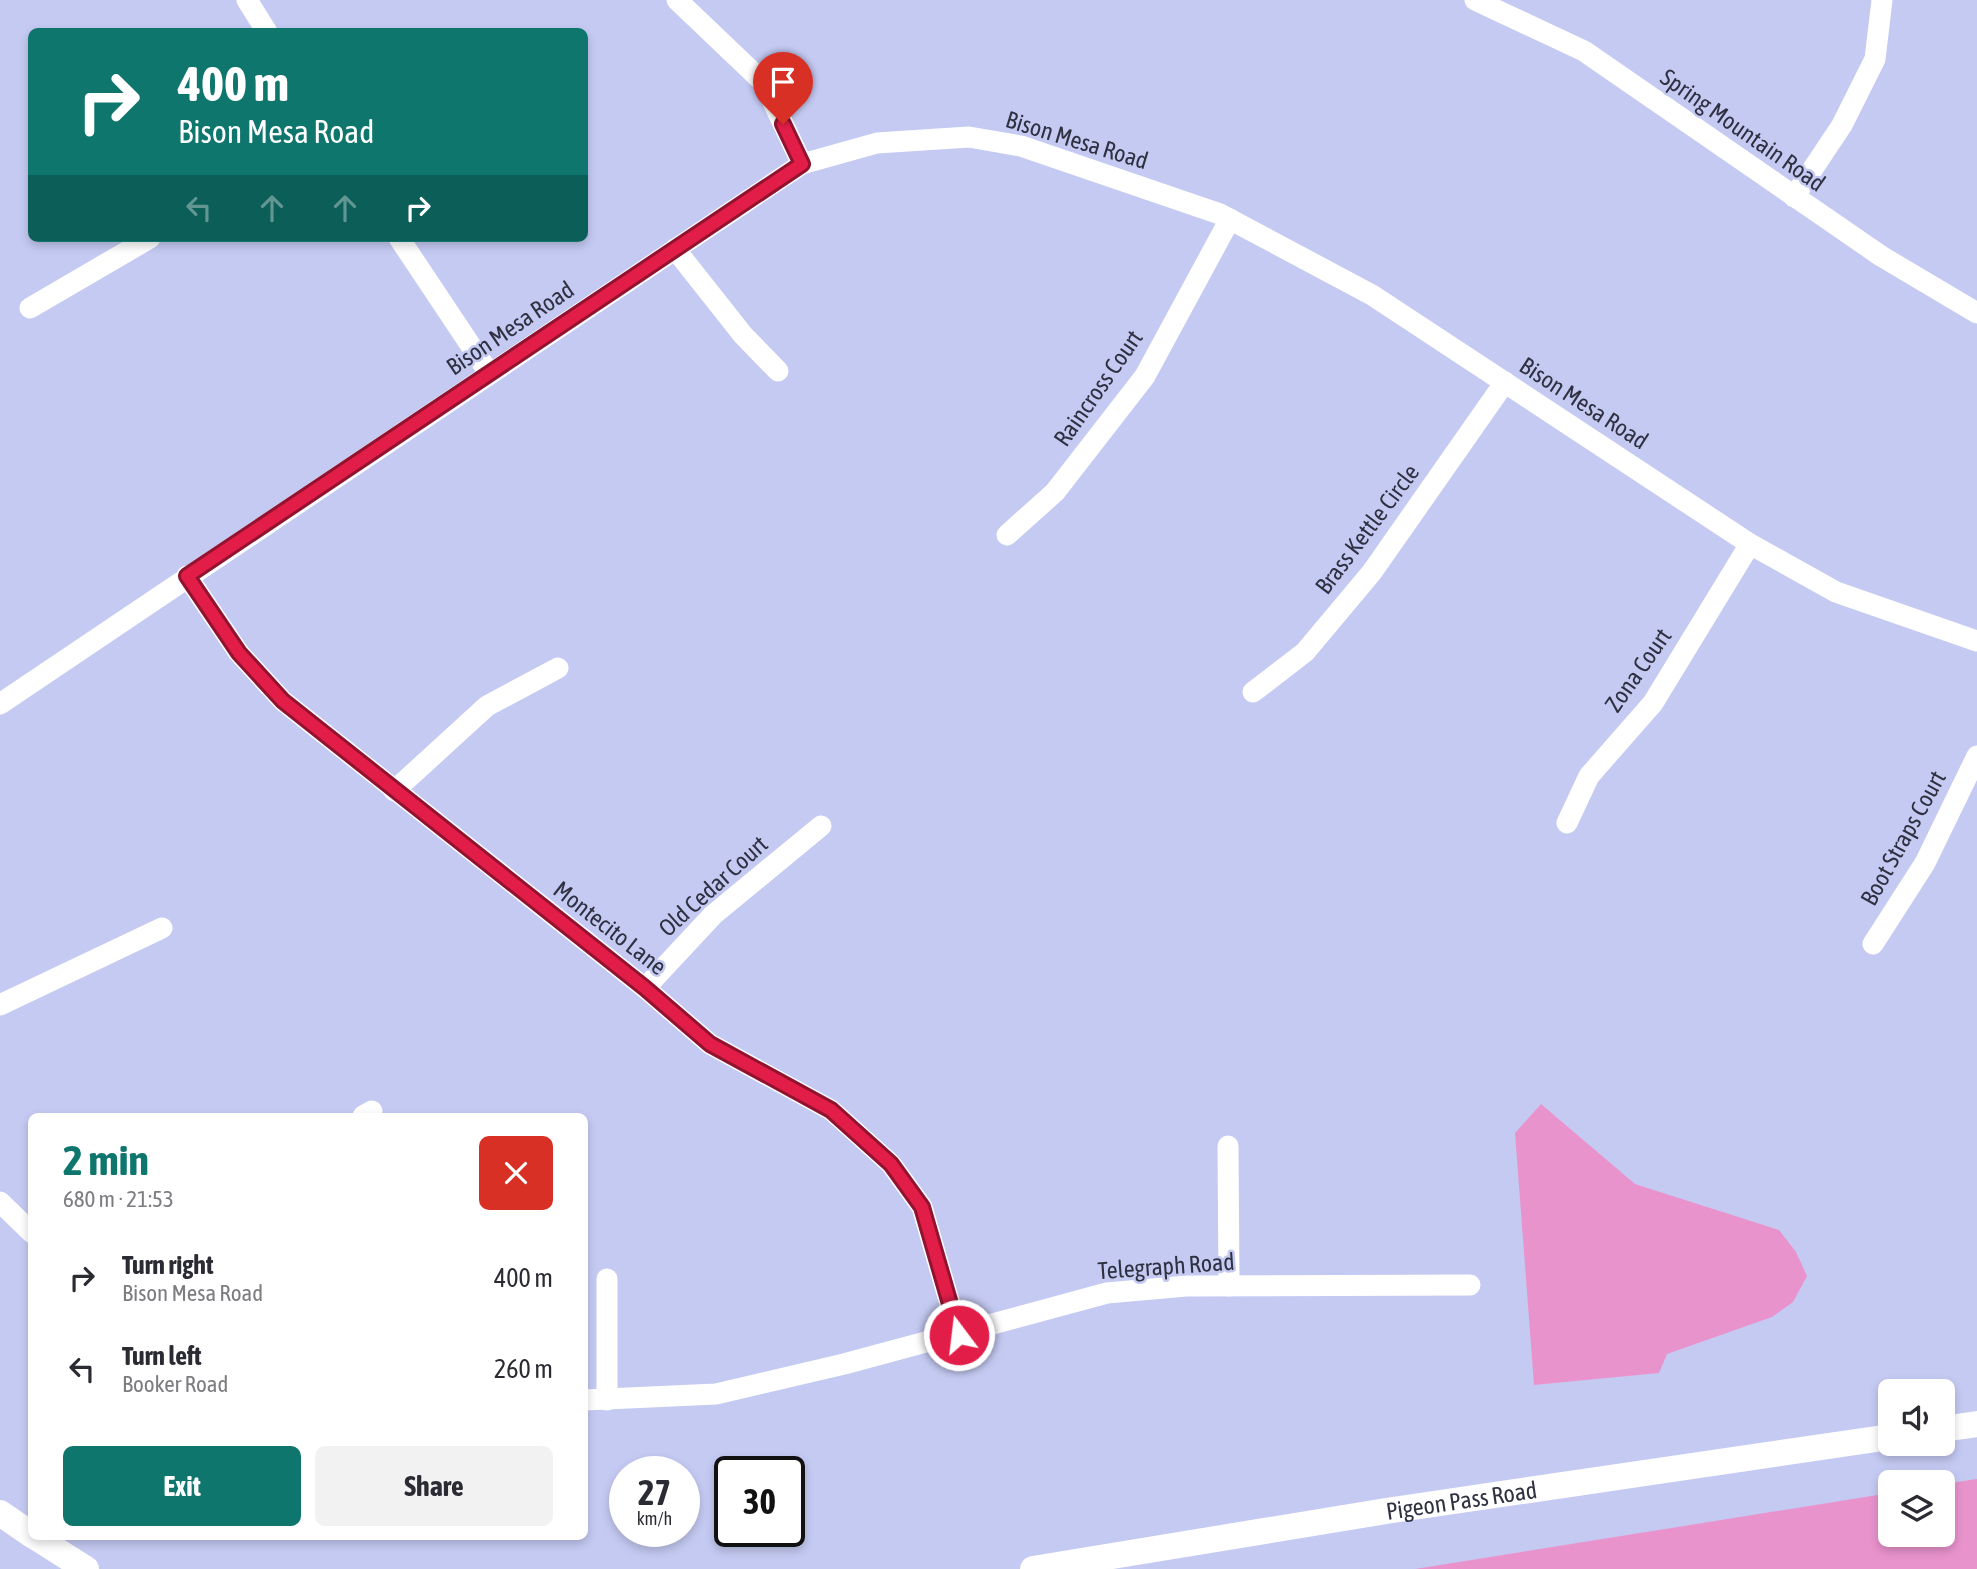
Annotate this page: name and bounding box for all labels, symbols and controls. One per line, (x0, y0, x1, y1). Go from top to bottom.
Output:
pin (753, 52, 813, 124)
text: 400 m (178, 55, 289, 111)
icon: right (63, 56, 154, 147)
icon: arrive (764, 63, 802, 101)
street label: Spring Mountain Road (1656, 63, 1830, 197)
street label: Bison Mesa Road (1003, 106, 1151, 174)
text: Bison Mesa Road (178, 113, 374, 150)
icon: left (180, 189, 218, 227)
icon: ahead (253, 189, 291, 227)
icon: ahead (326, 189, 364, 227)
icon: right (399, 189, 437, 227)
street label: Bison Mesa Road (441, 276, 579, 380)
street label: Raincross Court (1048, 325, 1148, 451)
street label: Bison Mesa Road (1515, 352, 1653, 454)
street label: Brass Kettle Circle (1310, 459, 1424, 599)
street label: Zona Court (1600, 623, 1677, 717)
street label: Boot Straps Court (1855, 766, 1951, 910)
street label: Old Cedar Court (653, 830, 773, 942)
street label: Montecito Lane (548, 876, 672, 980)
text: 2 min (63, 1136, 149, 1184)
button: close (479, 1136, 553, 1210)
text: 680 m · 21:53 (63, 1186, 174, 1212)
street label: Telegraph Road (1097, 1248, 1235, 1284)
text: Turn right (122, 1250, 213, 1280)
icon: right (63, 1259, 101, 1297)
text: 400 m (494, 1263, 553, 1293)
text: Bison Mesa Road (122, 1280, 263, 1306)
position arrow (922, 1298, 996, 1372)
text: Turn left (122, 1341, 202, 1371)
icon: left (63, 1350, 101, 1388)
text: 260 m (494, 1354, 553, 1384)
text: Booker Road (122, 1371, 228, 1397)
map controls (1878, 1379, 1955, 1547)
button: sound (1878, 1379, 1955, 1456)
button: Exit (63, 1446, 301, 1526)
button: Share (315, 1446, 553, 1526)
speed limit sign: 30 (714, 1456, 805, 1547)
button: layers (1878, 1470, 1955, 1547)
text: 27 (638, 1472, 671, 1512)
street label: Pigeon Pass Road (1384, 1476, 1539, 1524)
text: km/h (637, 1508, 672, 1529)

